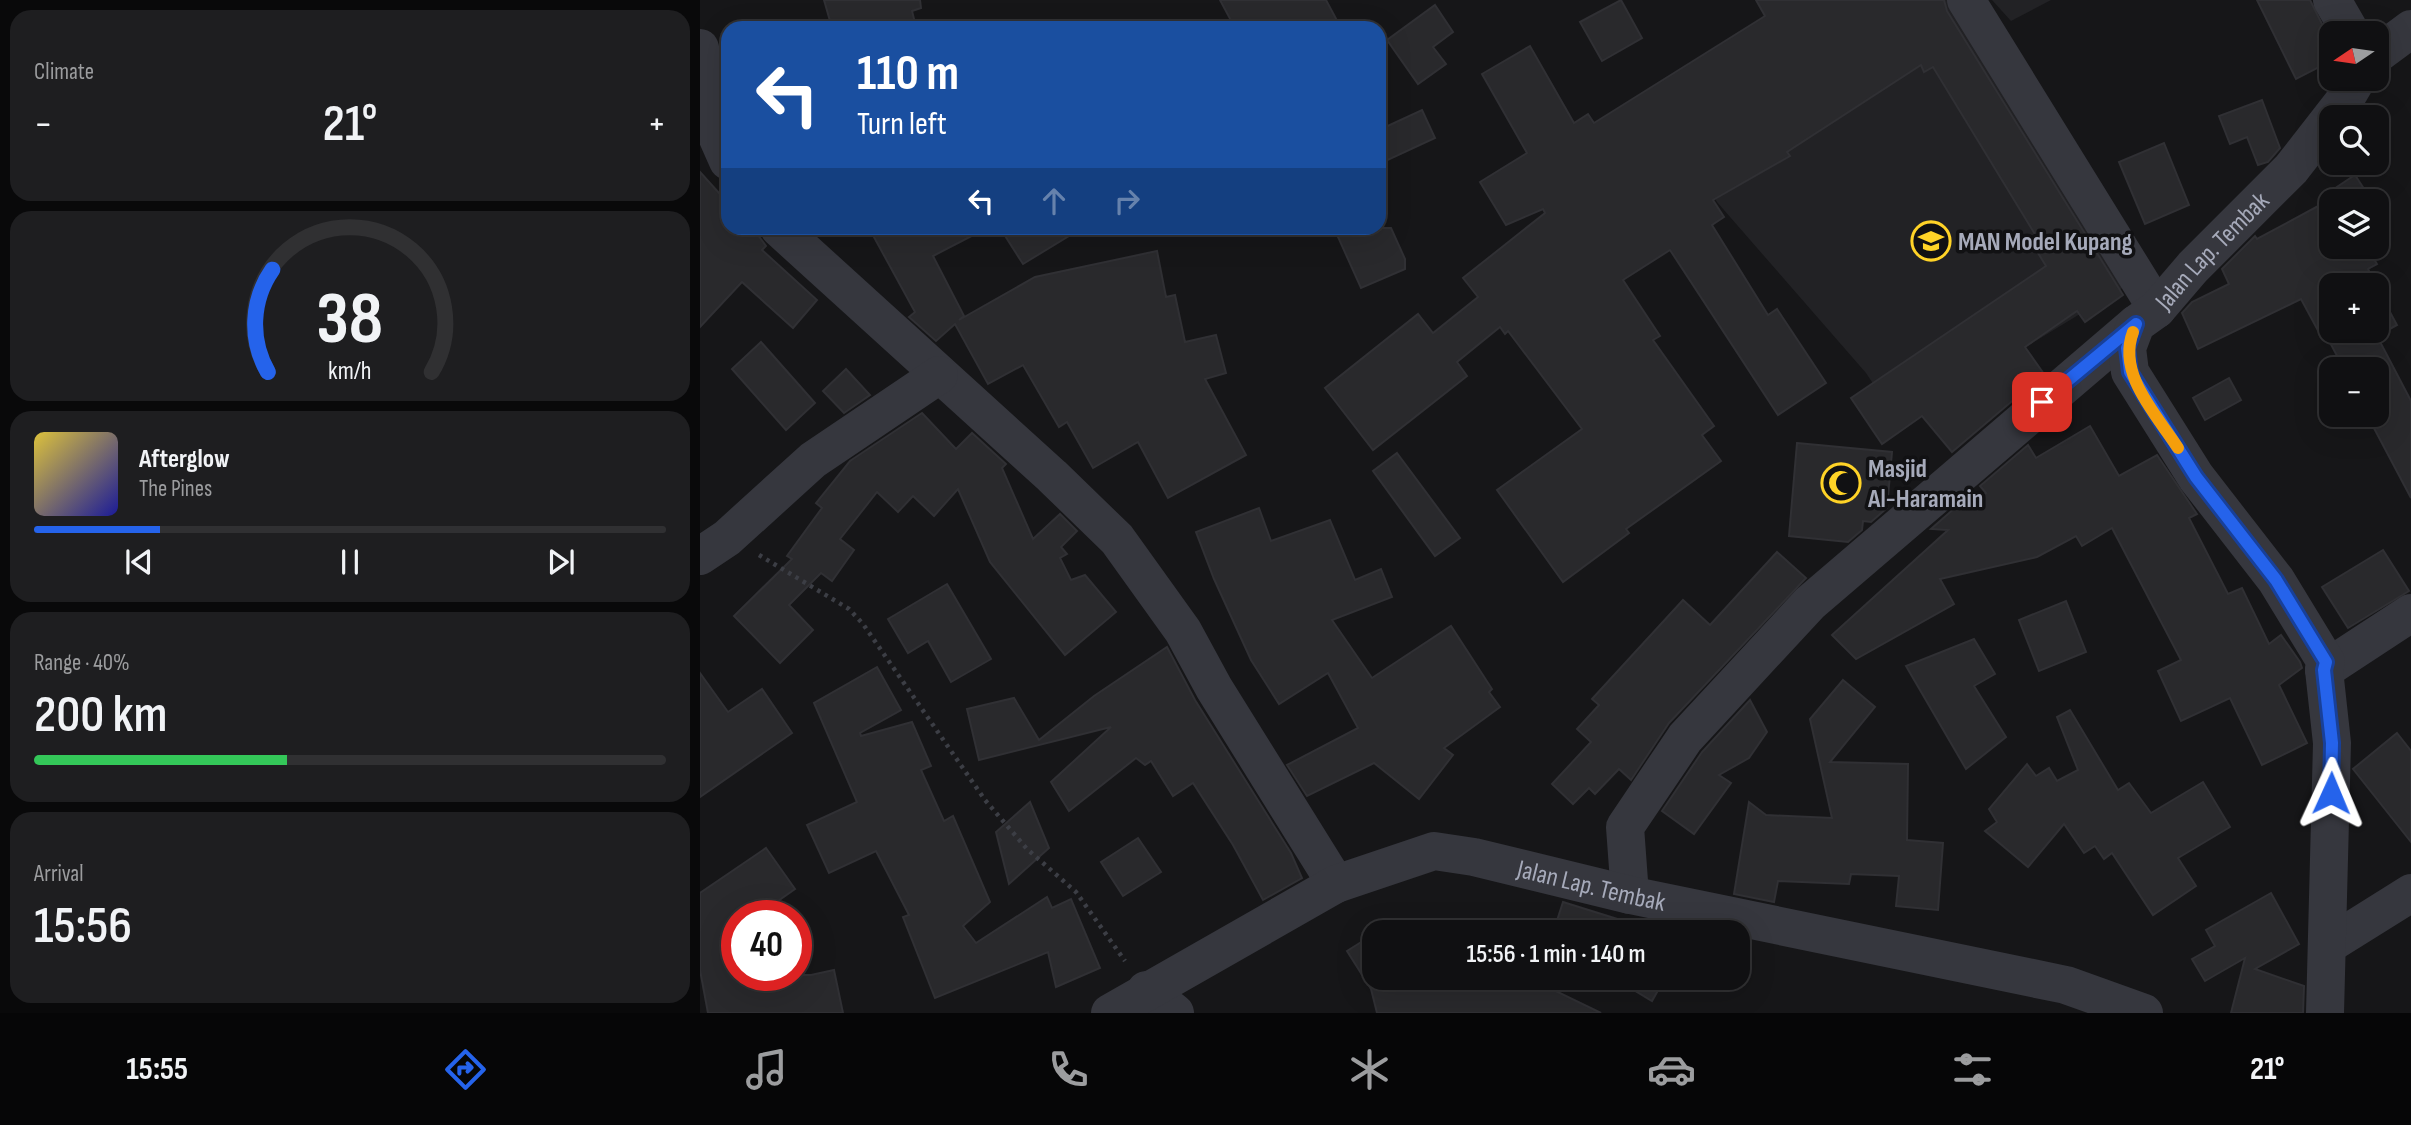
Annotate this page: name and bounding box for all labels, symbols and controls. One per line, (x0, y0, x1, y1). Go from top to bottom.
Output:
north arrow (2319, 21, 2389, 91)
map controls (2319, 21, 2389, 427)
text: 110 m (857, 45, 959, 104)
icon: left (742, 49, 833, 140)
text: Climate (34, 58, 94, 86)
text: 21° (323, 93, 377, 156)
text: − (34, 102, 53, 147)
text: + (647, 102, 666, 147)
text: Turn left (857, 105, 947, 144)
button: search (2319, 105, 2389, 175)
icon: left (962, 182, 1000, 220)
icon: ahead (1035, 182, 1073, 220)
icon: right (1108, 182, 1146, 220)
street label: Jalan Lap. Tembak (2149, 186, 2276, 317)
button: layers (2319, 189, 2389, 259)
school or university icon: MAN Model Kupang (1910, 220, 1952, 262)
place label: MAN Model Kupang (1958, 227, 2133, 258)
button: + (2319, 273, 2389, 343)
text: 38 (317, 276, 383, 364)
text: km/h (328, 356, 372, 387)
button: − (2319, 357, 2389, 427)
pin (2012, 372, 2072, 432)
icon: arrive (2023, 383, 2061, 421)
text: Afterglow (139, 444, 230, 475)
place label: Masjid Al-Haramain (1867, 454, 1983, 515)
mosque icon: Masjid Al-Haramain (1820, 462, 1862, 504)
text: The Pines (139, 475, 212, 503)
icon: previous (120, 543, 158, 581)
icon: pause (331, 543, 369, 581)
icon: next (542, 543, 580, 581)
text: Range · 40% (34, 649, 130, 677)
text: 200 km (34, 684, 168, 747)
position arrow (2294, 756, 2368, 830)
street label: Jalan Lap. Tembak (1513, 854, 1668, 919)
text: Arrival (34, 860, 83, 888)
text: 15:56 (34, 895, 132, 958)
speed limit sign: 40 (721, 900, 812, 991)
text: 15:56 · 1 min · 140 m (1467, 939, 1645, 970)
icon: directions (441, 1045, 490, 1094)
icon: music (742, 1045, 791, 1094)
icon: phone (1044, 1045, 1093, 1094)
icon: climate (1345, 1045, 1394, 1094)
icon: car (1647, 1045, 1696, 1094)
icon: filters (1948, 1045, 1997, 1094)
text: 15:55 (126, 1050, 188, 1089)
text: 21° (2250, 1050, 2285, 1089)

